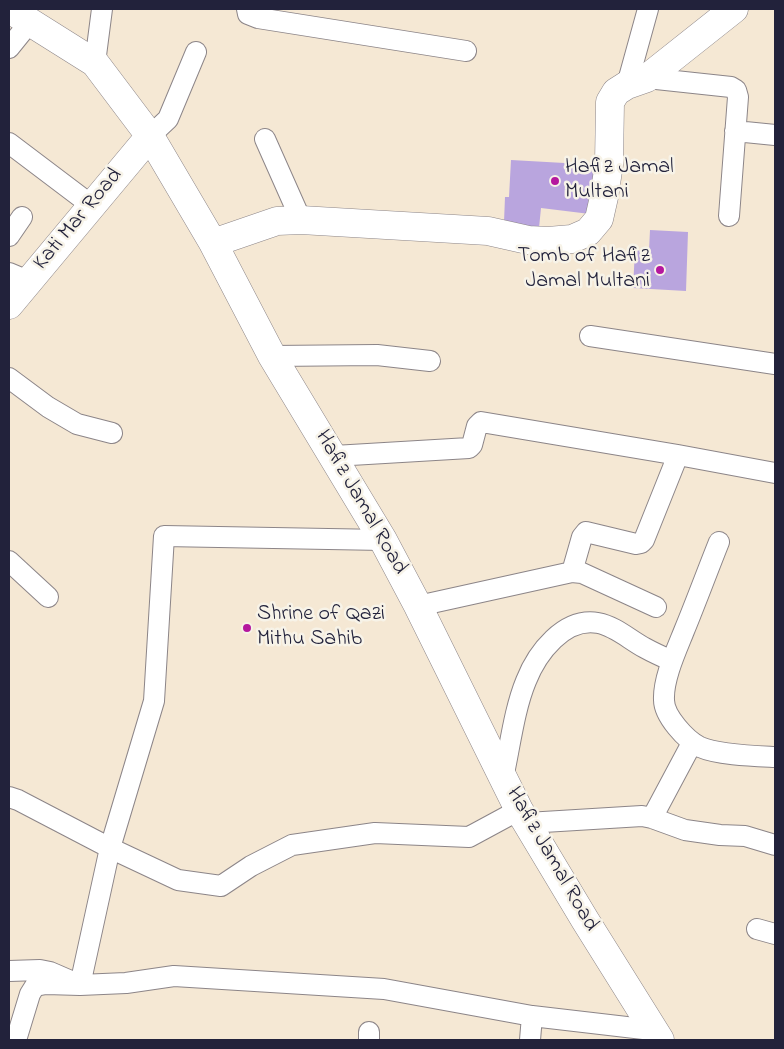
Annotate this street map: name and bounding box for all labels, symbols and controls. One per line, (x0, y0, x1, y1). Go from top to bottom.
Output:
place label: Hafiz Jamal Multani (565, 155, 674, 206)
street label: Kati Mar Road (29, 164, 129, 276)
marker: Hafiz Jamal Multani (549, 175, 561, 187)
place label: Tomb of Hafiz Jamal Multani (517, 244, 650, 296)
marker: Tomb of Hafiz Jamal Multani (654, 264, 666, 276)
street label: Hafiz Jamal Road (308, 426, 412, 580)
place label: Shrine of Qazi Mithu Sahib (257, 602, 385, 654)
marker: Shrine of Qazi Mithu Sahib (241, 622, 253, 634)
street label: Hafiz Jamal Road (499, 783, 603, 937)

